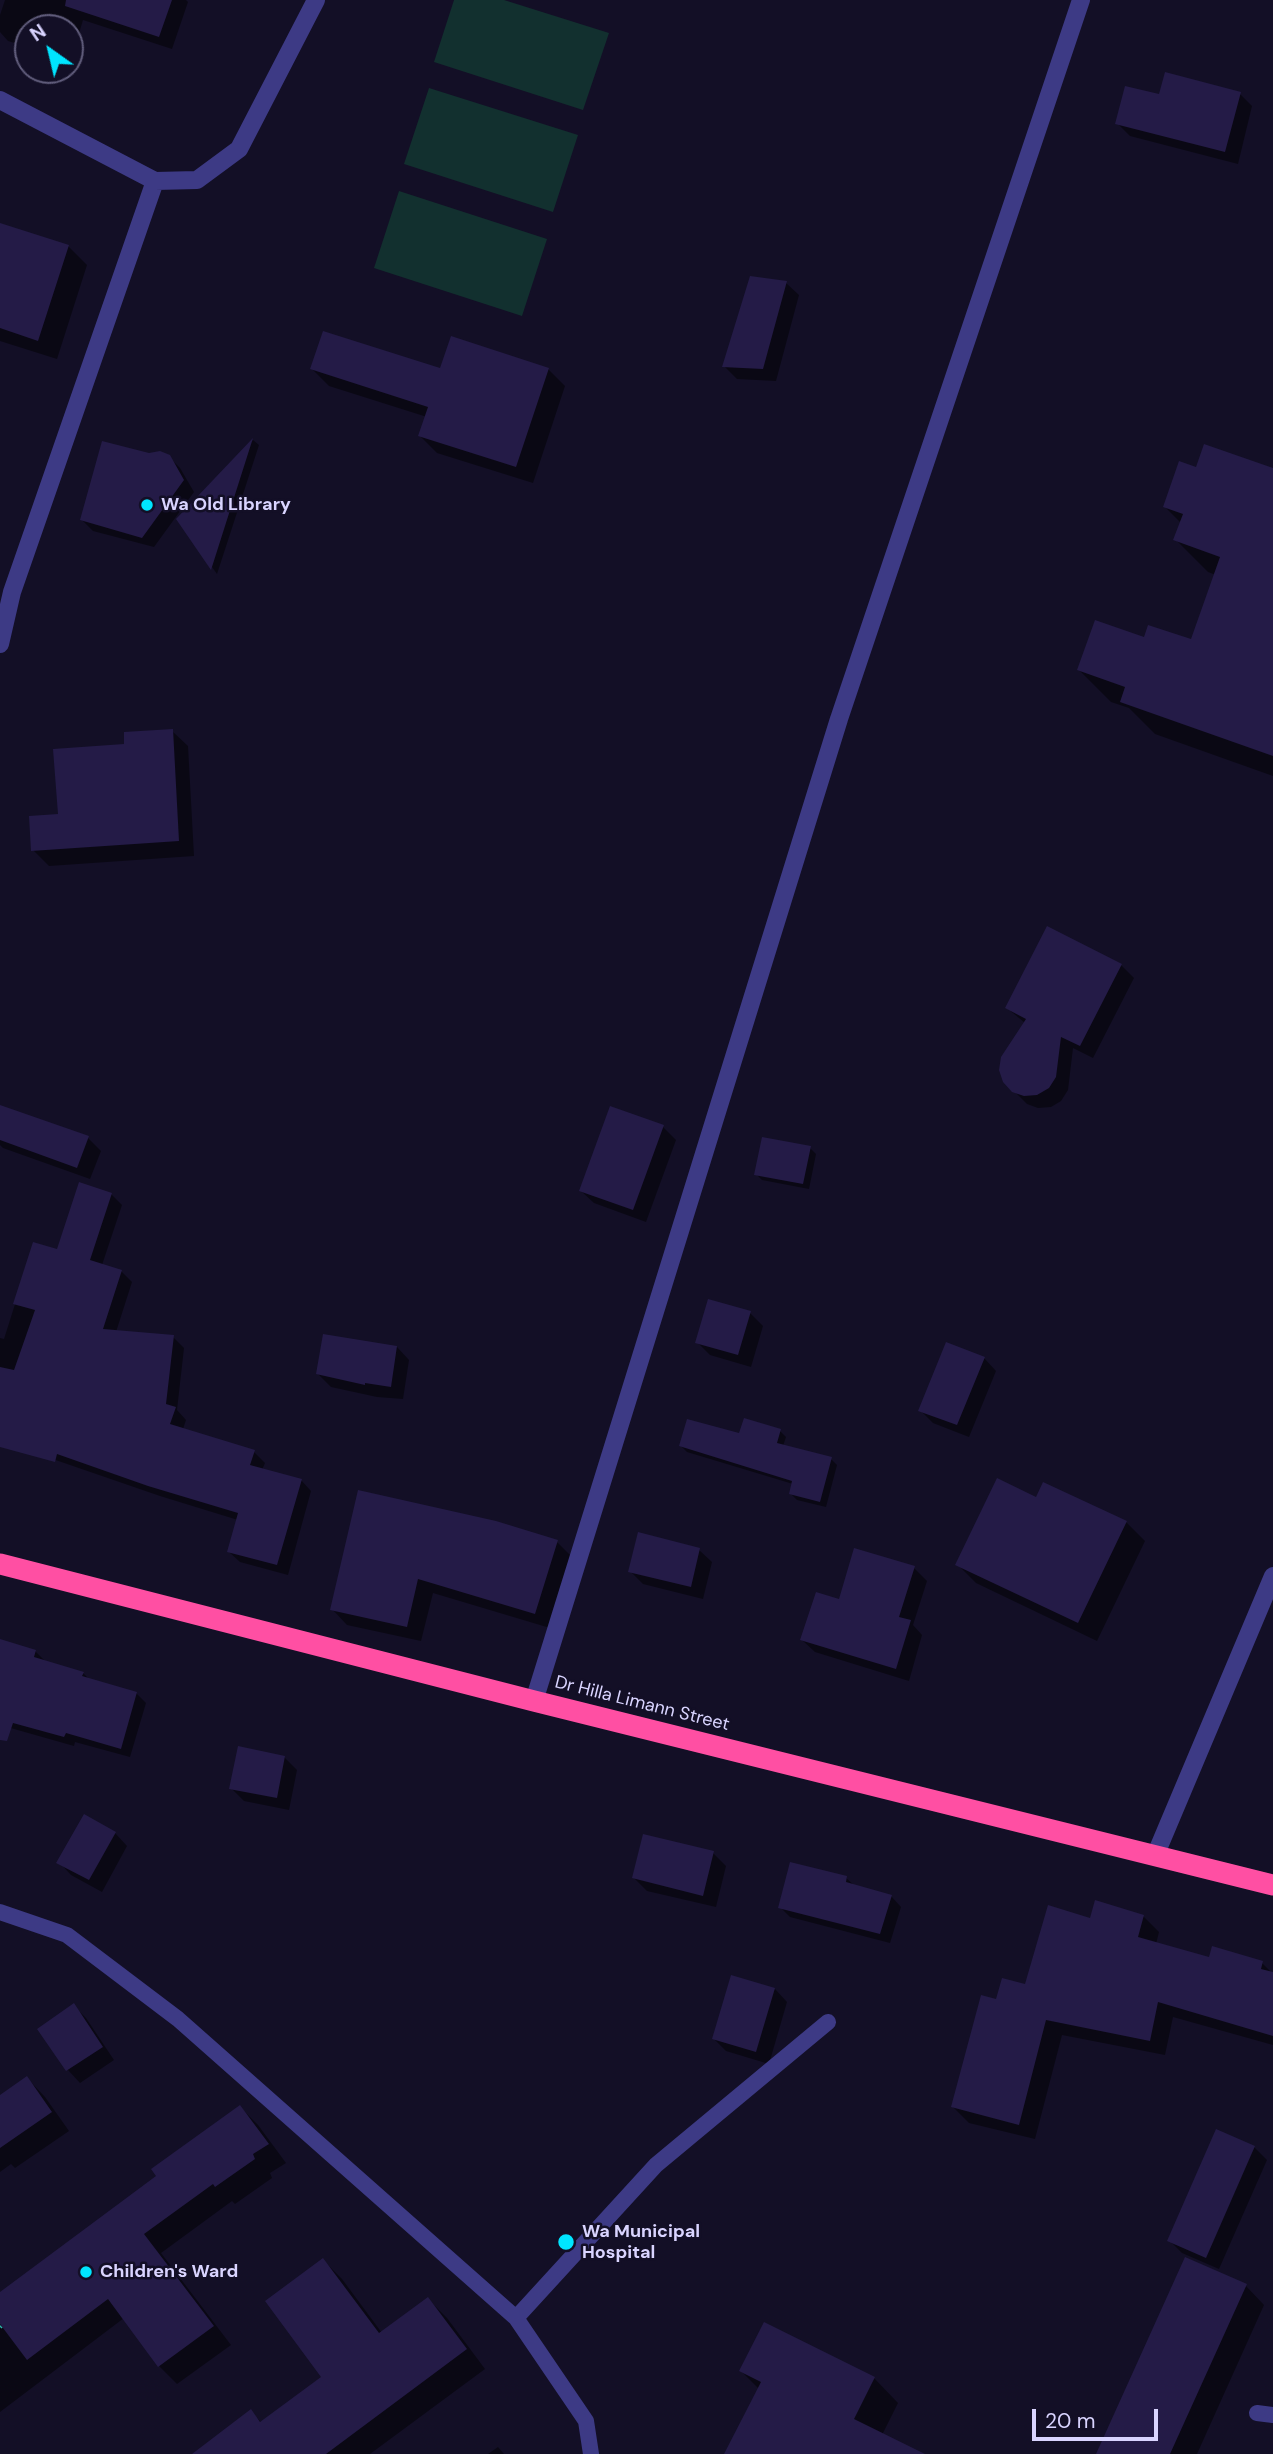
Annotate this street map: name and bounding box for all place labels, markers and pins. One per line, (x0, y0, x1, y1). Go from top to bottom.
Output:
place label: Wa Old Library (161, 494, 291, 516)
marker: Wa Old Library (139, 497, 155, 513)
place label: Wa Municipal Hospital (582, 2221, 700, 2264)
marker: Wa Municipal Hospital (556, 2232, 576, 2252)
place label: Children's Ward (100, 2261, 238, 2283)
marker: Children's Ward (78, 2264, 94, 2280)

